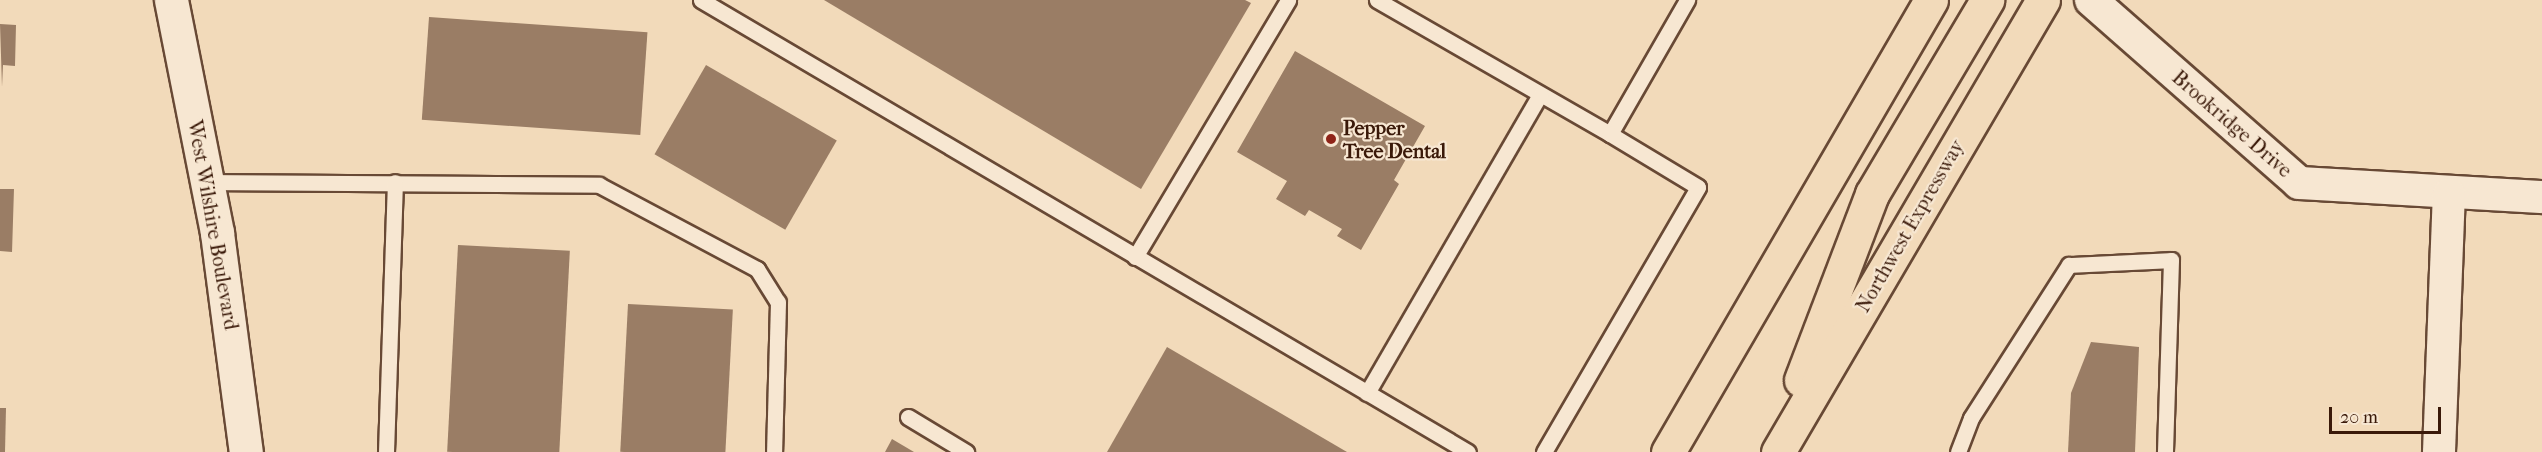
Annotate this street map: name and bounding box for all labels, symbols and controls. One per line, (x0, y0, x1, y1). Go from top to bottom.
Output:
street label: Brookridge Drive (2167, 65, 2297, 183)
place label: Pepper Tree Dental (1343, 116, 1446, 163)
street label: West Wilshire Boulevard (183, 118, 243, 332)
marker: Pepper Tree Dental (1324, 132, 1338, 146)
street label: Northwest Expressway (1851, 135, 1969, 317)
scale bar (2332, 395, 2444, 433)
text: 20 m (2340, 407, 2378, 428)

